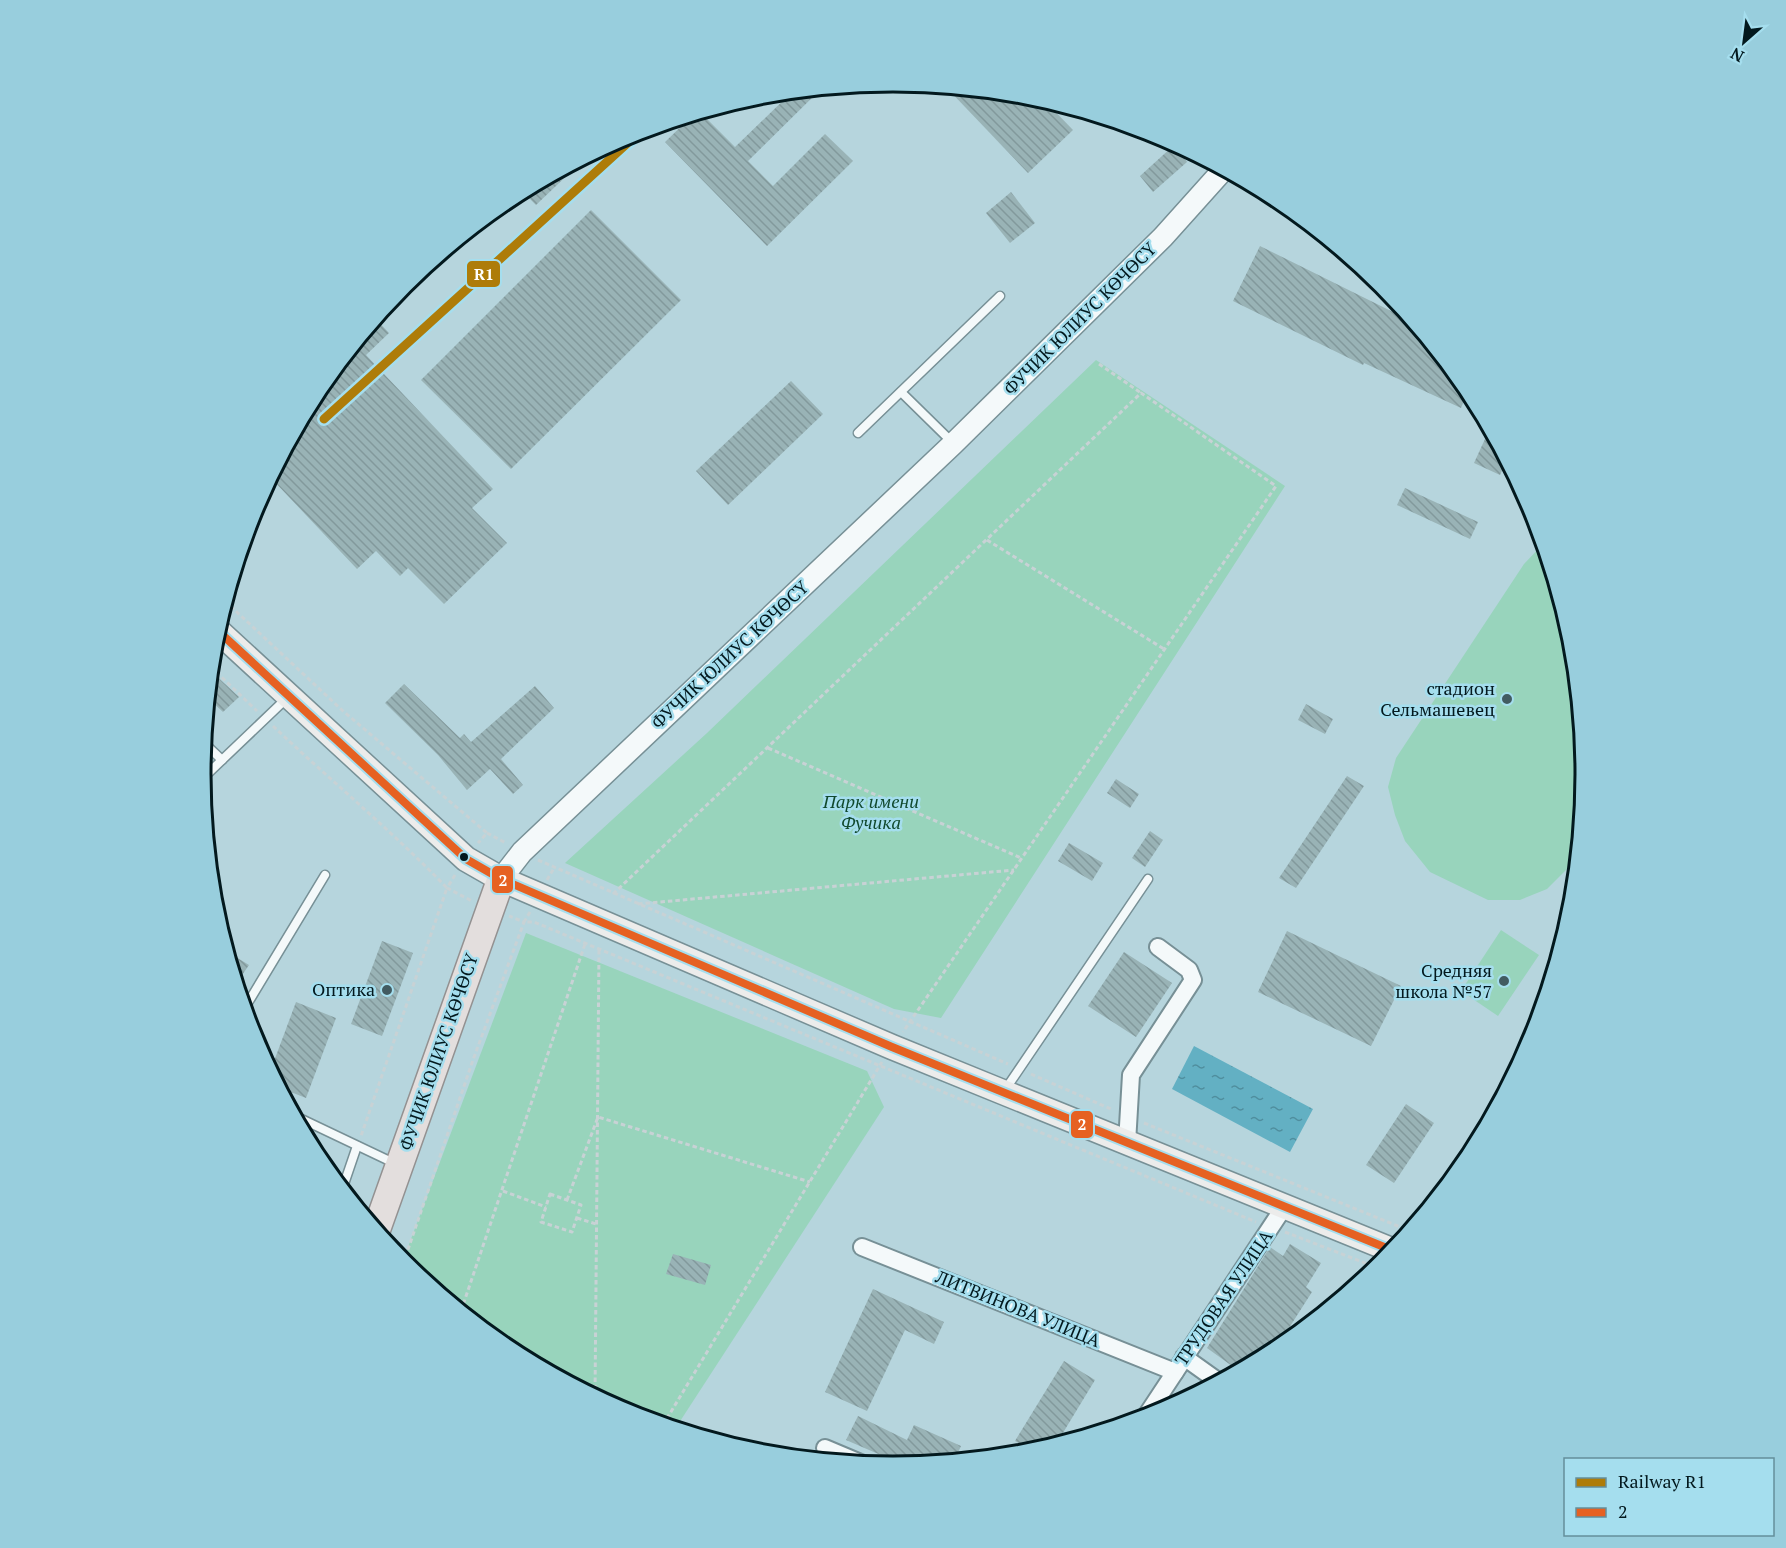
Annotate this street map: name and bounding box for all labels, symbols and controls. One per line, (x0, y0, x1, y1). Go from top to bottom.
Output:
north arrow (1714, 12, 1774, 72)
text: N (1726, 43, 1747, 68)
street label: ФУЧИК ЮЛИУС КӨЧӨСҮ (998, 236, 1161, 400)
line badge: R1 (466, 260, 501, 288)
text: R1 (474, 263, 494, 285)
street label: ФУЧИК ЮЛИУС КӨЧӨСҮ (646, 575, 813, 734)
place label: стадион Сельмашевец (1380, 676, 1495, 721)
marker: стадион Сельмашевец (1500, 692, 1514, 706)
park label: Парк имени Фучика (822, 789, 919, 834)
unlabelled marker (458, 851, 470, 863)
line badge: 2 (491, 865, 514, 894)
text: 2 (498, 869, 508, 891)
street label: ФУЧИК ЮЛИУС КӨЧӨСҮ (393, 950, 483, 1153)
place label: Средняя школа №57 (1395, 958, 1492, 1003)
marker: Средняя школа №57 (1497, 974, 1511, 988)
place label: Оптика (312, 977, 375, 1001)
marker: Оптика (380, 983, 394, 997)
line badge: 2 (1070, 1110, 1094, 1139)
text: 2 (1077, 1113, 1087, 1135)
street label: ТРУДОВАЯ УЛИЦА (1169, 1224, 1278, 1370)
street label: ЛИТВИНОВА УЛИЦА (931, 1264, 1105, 1352)
legend (1564, 1458, 1774, 1536)
text: Railway R1 (1618, 1469, 1706, 1493)
text: 2 (1618, 1499, 1628, 1523)

